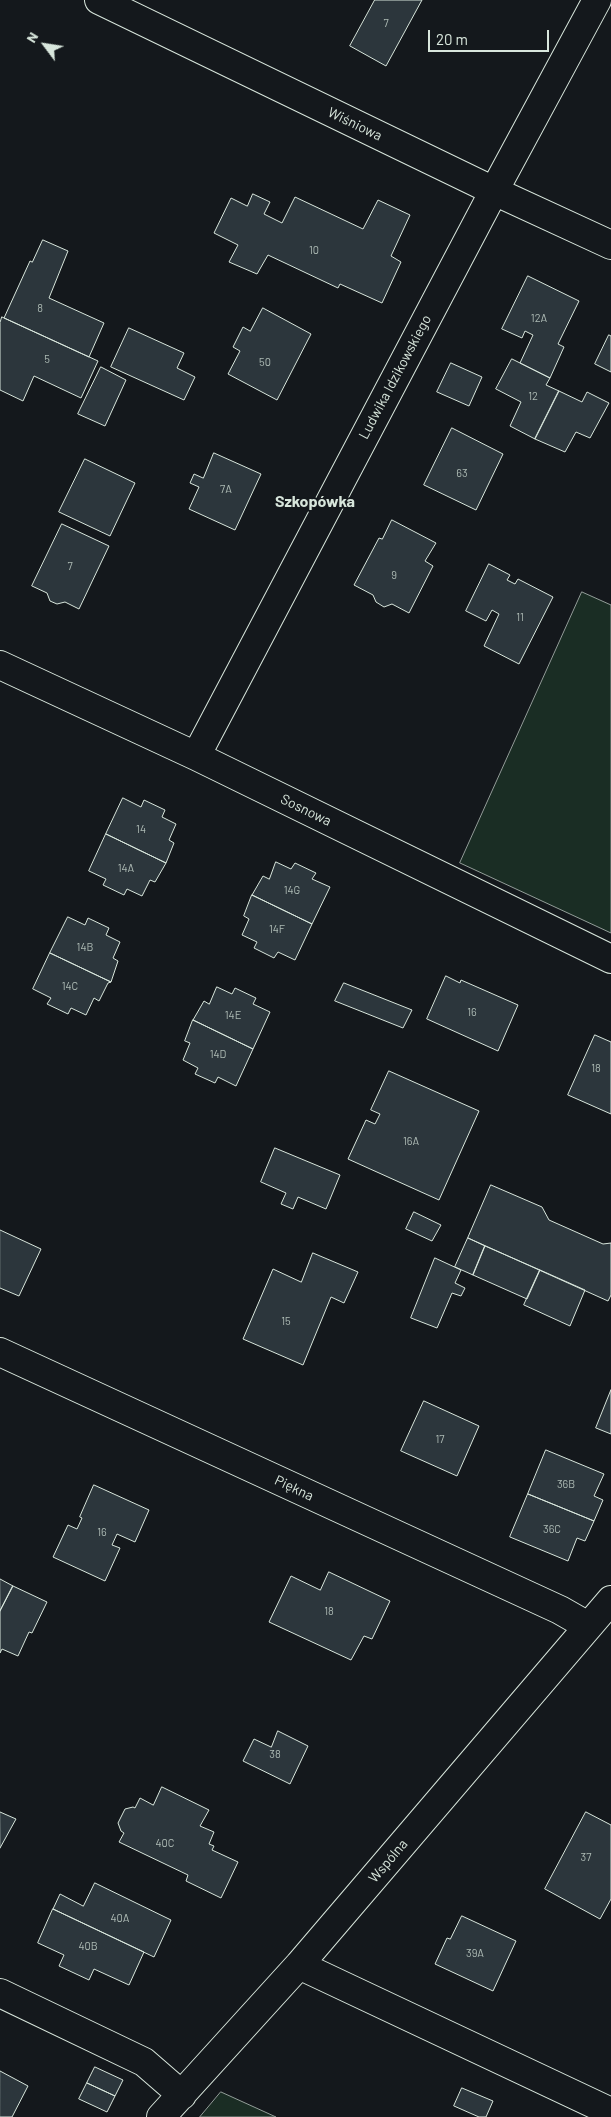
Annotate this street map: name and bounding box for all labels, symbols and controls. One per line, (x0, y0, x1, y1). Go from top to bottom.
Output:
house number: 7 (383, 16, 389, 30)
north arrow (20, 20, 70, 70)
scale bar (431, 20, 552, 52)
text: N (22, 29, 41, 45)
text: 20 m (436, 30, 468, 48)
street label: Wiśniowa (325, 104, 385, 144)
house number: 10 (309, 243, 319, 257)
house number: 8 (37, 301, 43, 315)
house number: 12A (531, 311, 547, 325)
street label: Ludwika Idzikowskiego (355, 312, 435, 442)
house number: 5 (44, 352, 50, 366)
house number: 50 (259, 355, 271, 369)
house number: 12 (528, 389, 538, 403)
house number: 63 (456, 466, 468, 480)
house number: 7A (220, 482, 232, 496)
district label: Szkopówka (275, 492, 355, 512)
house number: 7 (67, 559, 73, 573)
house number: 9 (391, 568, 397, 582)
house number: 11 (516, 610, 524, 624)
street label: Sosnowa (278, 791, 334, 829)
house number: 14 (136, 822, 146, 836)
house number: 14A (118, 861, 134, 875)
house number: 14G (284, 883, 300, 897)
house number: 14F (269, 922, 285, 936)
house number: 14B (77, 940, 93, 954)
house number: 14C (62, 979, 78, 993)
house number: 16 (467, 1005, 477, 1019)
house number: 14E (225, 1008, 241, 1022)
house number: 14D (210, 1047, 226, 1061)
house number: 18 (591, 1061, 601, 1075)
house number: 16A (403, 1134, 419, 1148)
house number: 15 (281, 1314, 291, 1328)
house number: 17 (435, 1432, 445, 1446)
street label: Piękna (272, 1472, 316, 1504)
house number: 36B (557, 1477, 575, 1491)
house number: 36C (543, 1522, 561, 1536)
house number: 16 (97, 1525, 107, 1539)
house number: 18 (324, 1604, 334, 1618)
house number: 38 (269, 1747, 281, 1761)
house number: 40C (156, 1836, 174, 1850)
street label: Wspólna (365, 1836, 411, 1886)
house number: 37 (581, 1850, 591, 1864)
house number: 40A (111, 1911, 129, 1925)
house number: 40B (78, 1939, 98, 1953)
house number: 39A (466, 1946, 484, 1960)

